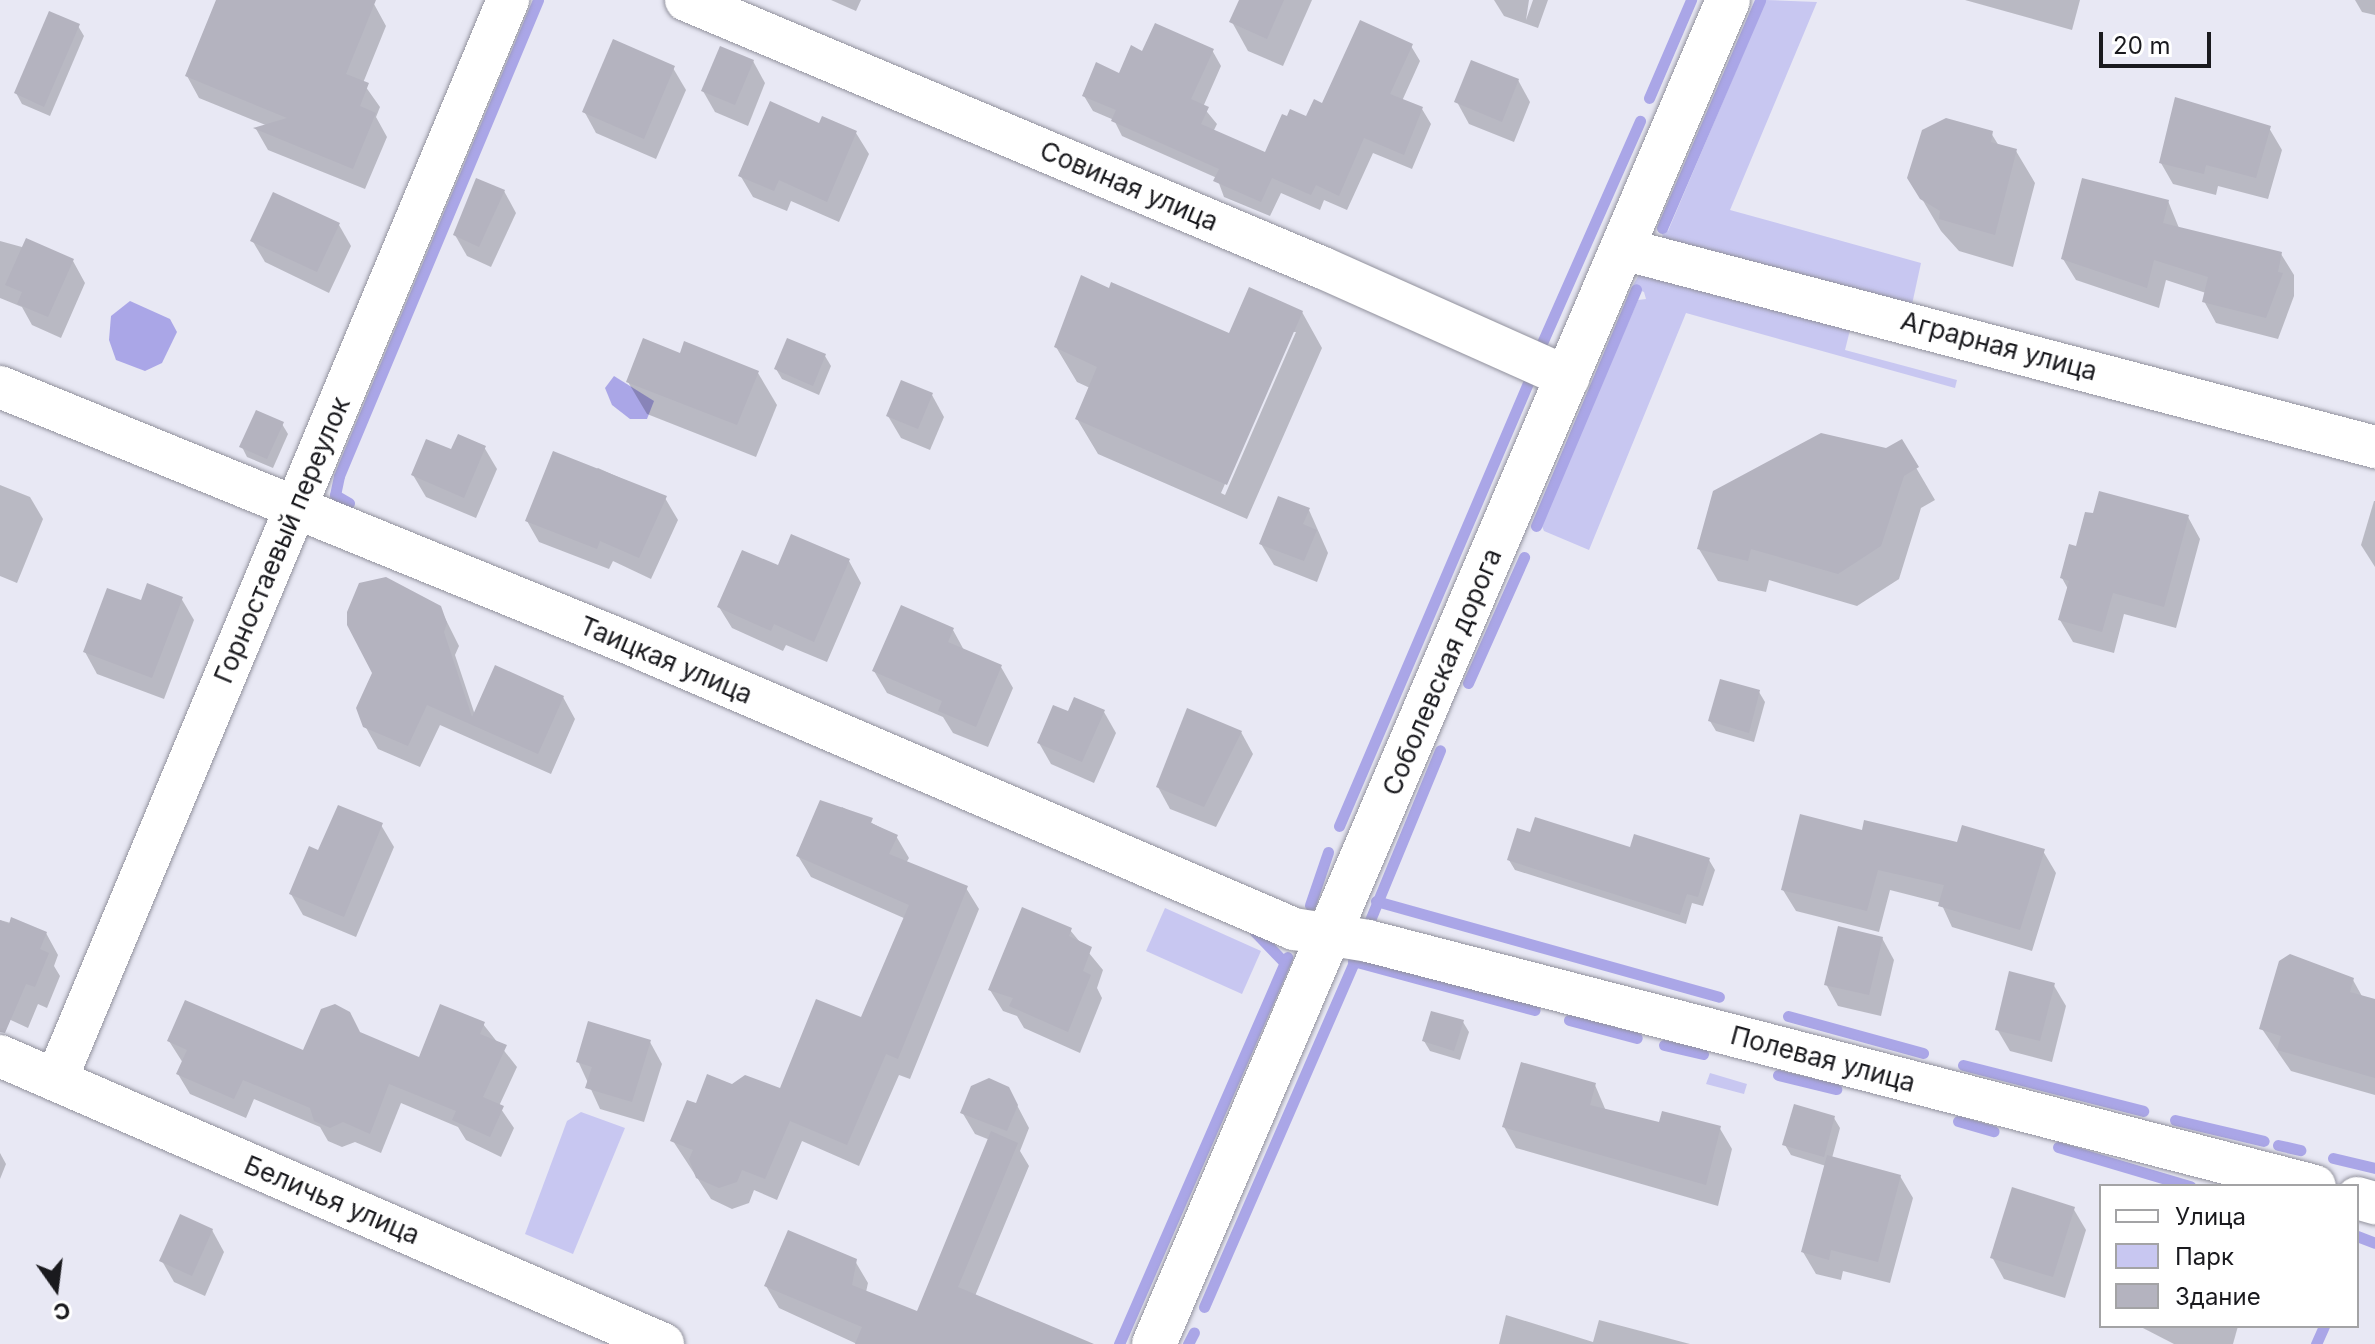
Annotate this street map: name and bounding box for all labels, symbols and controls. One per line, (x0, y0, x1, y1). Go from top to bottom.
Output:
scale bar (2103, 16, 2215, 66)
text: 20 m (2113, 31, 2171, 60)
street label: Совиная улица (1035, 134, 1223, 238)
street label: Аграрная улица (1897, 305, 2101, 387)
street label: Горностаевый переулок (208, 392, 356, 688)
street label: Соболевская дорога (1376, 544, 1508, 800)
street label: Таицкая улица (575, 610, 757, 710)
street label: Полевая улица (1727, 1019, 1919, 1099)
street label: Беличья улица (240, 1149, 424, 1251)
legend (2099, 1184, 2359, 1328)
text: Улица (2175, 1202, 2246, 1231)
text: Парк (2175, 1242, 2234, 1271)
north arrow (16, 1248, 96, 1328)
text: Здание (2175, 1282, 2261, 1311)
text: С (51, 1297, 73, 1326)

